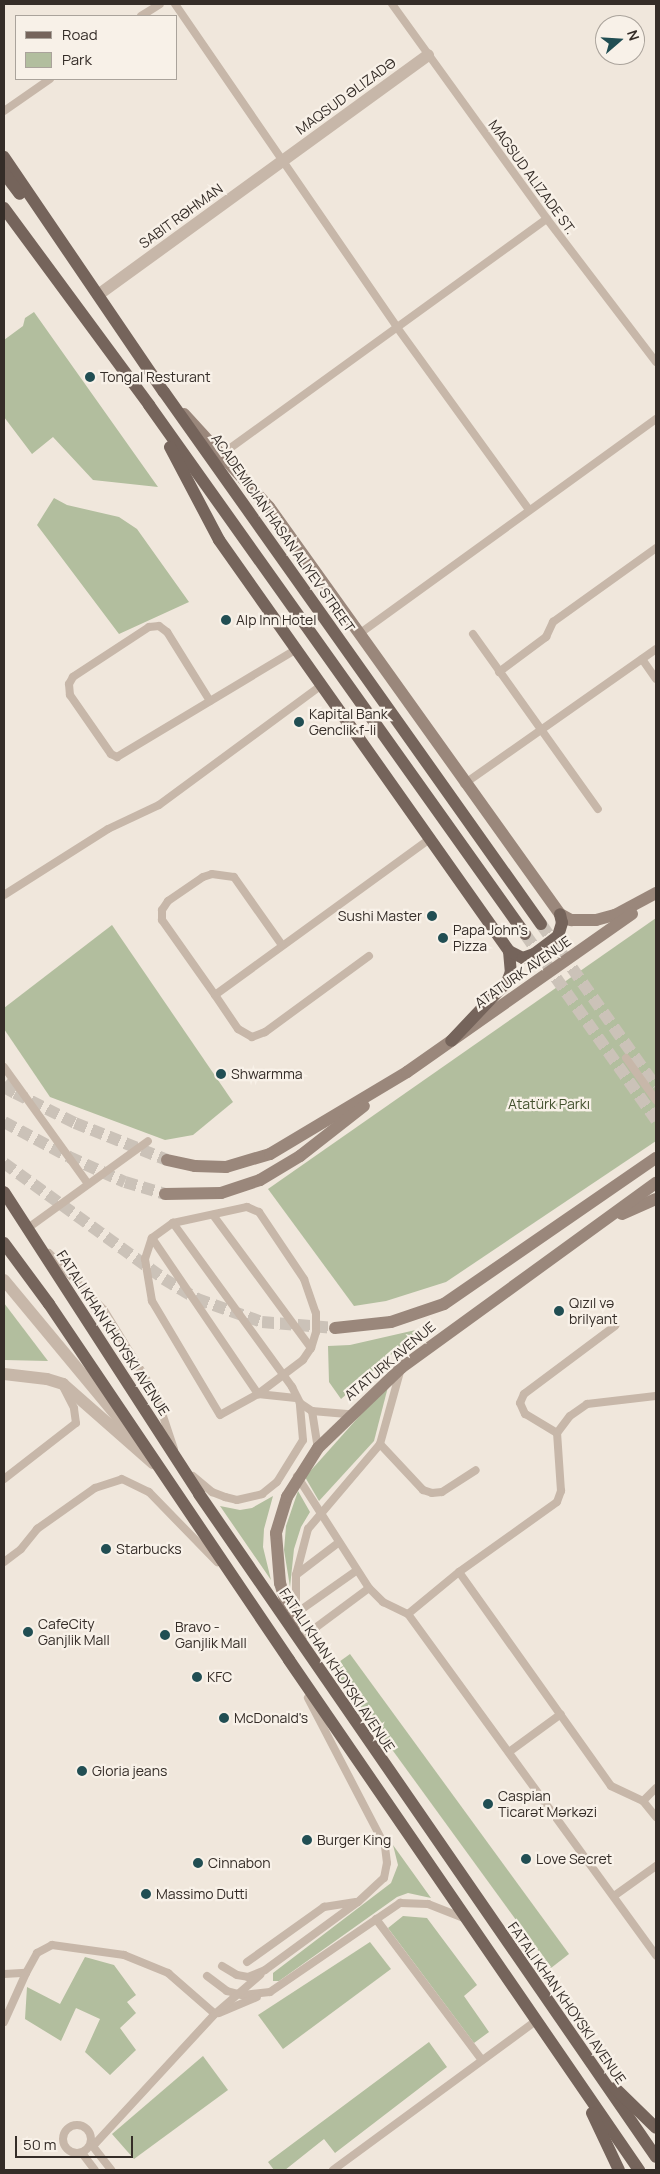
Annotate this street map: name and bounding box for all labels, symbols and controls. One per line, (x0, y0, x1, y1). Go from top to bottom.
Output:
legend (15, 15, 178, 80)
north arrow (595, 15, 645, 65)
text: Road (62, 24, 98, 45)
text: N (623, 27, 644, 43)
text: Park (62, 49, 92, 70)
street label: MAQSUD ƏLIZADƏ (293, 54, 399, 138)
street label: MAGSUD ALIZADE ST. (485, 117, 579, 237)
street label: SABIT RƏHMAN (136, 180, 226, 252)
place label: Tongal Resturant (100, 369, 211, 385)
marker: Tongal Resturant (84, 371, 96, 383)
street label: ACADEMICIAN HASAN ALIYEV STREET (208, 431, 358, 635)
place label: Alp Inn Hotel (236, 612, 317, 628)
marker: Alp Inn Hotel (220, 614, 232, 626)
place label: Kapital Bank Genclik f-li (309, 706, 388, 739)
marker: Kapital Bank Genclik f-li (293, 716, 305, 728)
place label: Sushi Master (338, 908, 422, 924)
marker: Sushi Master (426, 910, 438, 922)
place label: Papa John's Pizza (453, 922, 528, 954)
marker: Papa John's Pizza (437, 932, 449, 944)
street label: ATATURK AVENUE (472, 932, 574, 1012)
place label: Shwarmma (231, 1066, 303, 1082)
marker: Shwarmma (215, 1068, 227, 1080)
park label: Atatürk Parkı (508, 1096, 590, 1112)
street label: FATALI KHAN KHOYSKI AVENUE (53, 1247, 173, 1419)
place label: Qızıl və brilyant (569, 1295, 618, 1328)
marker: Qızıl və brilyant (553, 1305, 565, 1317)
street label: ATATURK AVENUE (341, 1318, 439, 1404)
place label: Starbucks (116, 1541, 182, 1557)
marker: Starbucks (100, 1543, 112, 1555)
street label: FATALI KHAN KHOYSKI AVENUE (276, 1585, 398, 1755)
place label: CafeCity Ganjlik Mall (38, 1616, 110, 1648)
place label: Bravo - Ganjlik Mall (175, 1619, 247, 1651)
marker: CafeCity Ganjlik Mall (22, 1626, 34, 1638)
marker: Bravo - Ganjlik Mall (159, 1629, 171, 1641)
place label: KFC (207, 1669, 232, 1685)
marker: KFC (191, 1671, 203, 1683)
place label: McDonald's (234, 1710, 308, 1726)
marker: McDonald's (218, 1712, 230, 1724)
place label: Gloria jeans (92, 1763, 167, 1779)
marker: Gloria jeans (76, 1765, 88, 1777)
place label: Caspian Ticarət Mərkəzi (498, 1788, 597, 1820)
marker: Caspian Ticarət Mərkəzi (482, 1798, 494, 1810)
place label: Burger King (317, 1832, 391, 1848)
marker: Burger King (301, 1834, 313, 1846)
place label: Love Secret (536, 1851, 612, 1867)
marker: Love Secret (520, 1853, 532, 1865)
place label: Cinnabon (208, 1855, 271, 1871)
marker: Cinnabon (192, 1857, 204, 1869)
place label: Massimo Dutti (156, 1886, 248, 1902)
marker: Massimo Dutti (140, 1888, 152, 1900)
street label: FATALI KHAN KHOYSKI AVENUE (505, 1919, 629, 2087)
scale bar (18, 2126, 135, 2158)
text: 50 m (23, 2134, 57, 2155)

